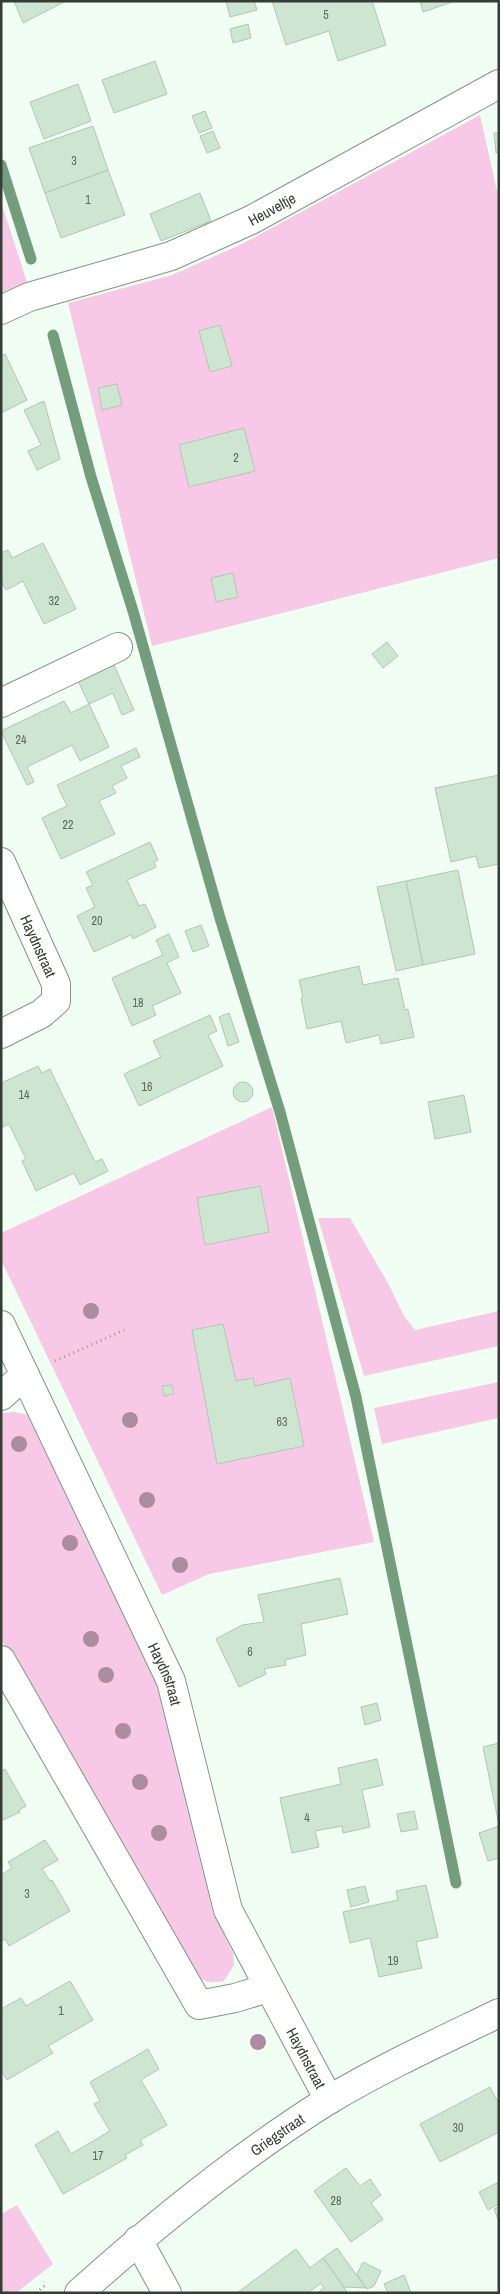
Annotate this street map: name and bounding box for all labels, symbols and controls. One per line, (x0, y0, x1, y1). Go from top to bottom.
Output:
house number: 5 (323, 7, 329, 23)
house number: 3 (71, 153, 77, 169)
street label: Heuveltje (244, 187, 299, 230)
house number: 1 (85, 192, 91, 208)
house number: 2 (233, 450, 239, 466)
house number: 32 (49, 593, 59, 609)
house number: 24 (16, 732, 27, 748)
house number: 22 (63, 817, 73, 833)
street label: Haydnstraat (16, 911, 62, 981)
house number: 20 (92, 913, 102, 929)
house number: 18 (133, 995, 143, 1011)
house number: 16 (142, 1079, 152, 1095)
house number: 14 (19, 1087, 30, 1103)
house number: 63 (277, 1414, 287, 1430)
street label: Haydnstraat (144, 1639, 187, 1708)
house number: 6 (247, 1644, 253, 1660)
house number: 4 (304, 1810, 310, 1826)
house number: 3 (24, 1886, 30, 1902)
house number: 19 (388, 1953, 398, 1969)
house number: 1 (58, 2003, 64, 2019)
street label: Haydnstraat (282, 2024, 332, 2093)
street label: Griegstraat (246, 2108, 309, 2160)
house number: 30 (453, 2120, 463, 2136)
house number: 17 (93, 2148, 104, 2164)
house number: 28 (331, 2193, 341, 2209)

